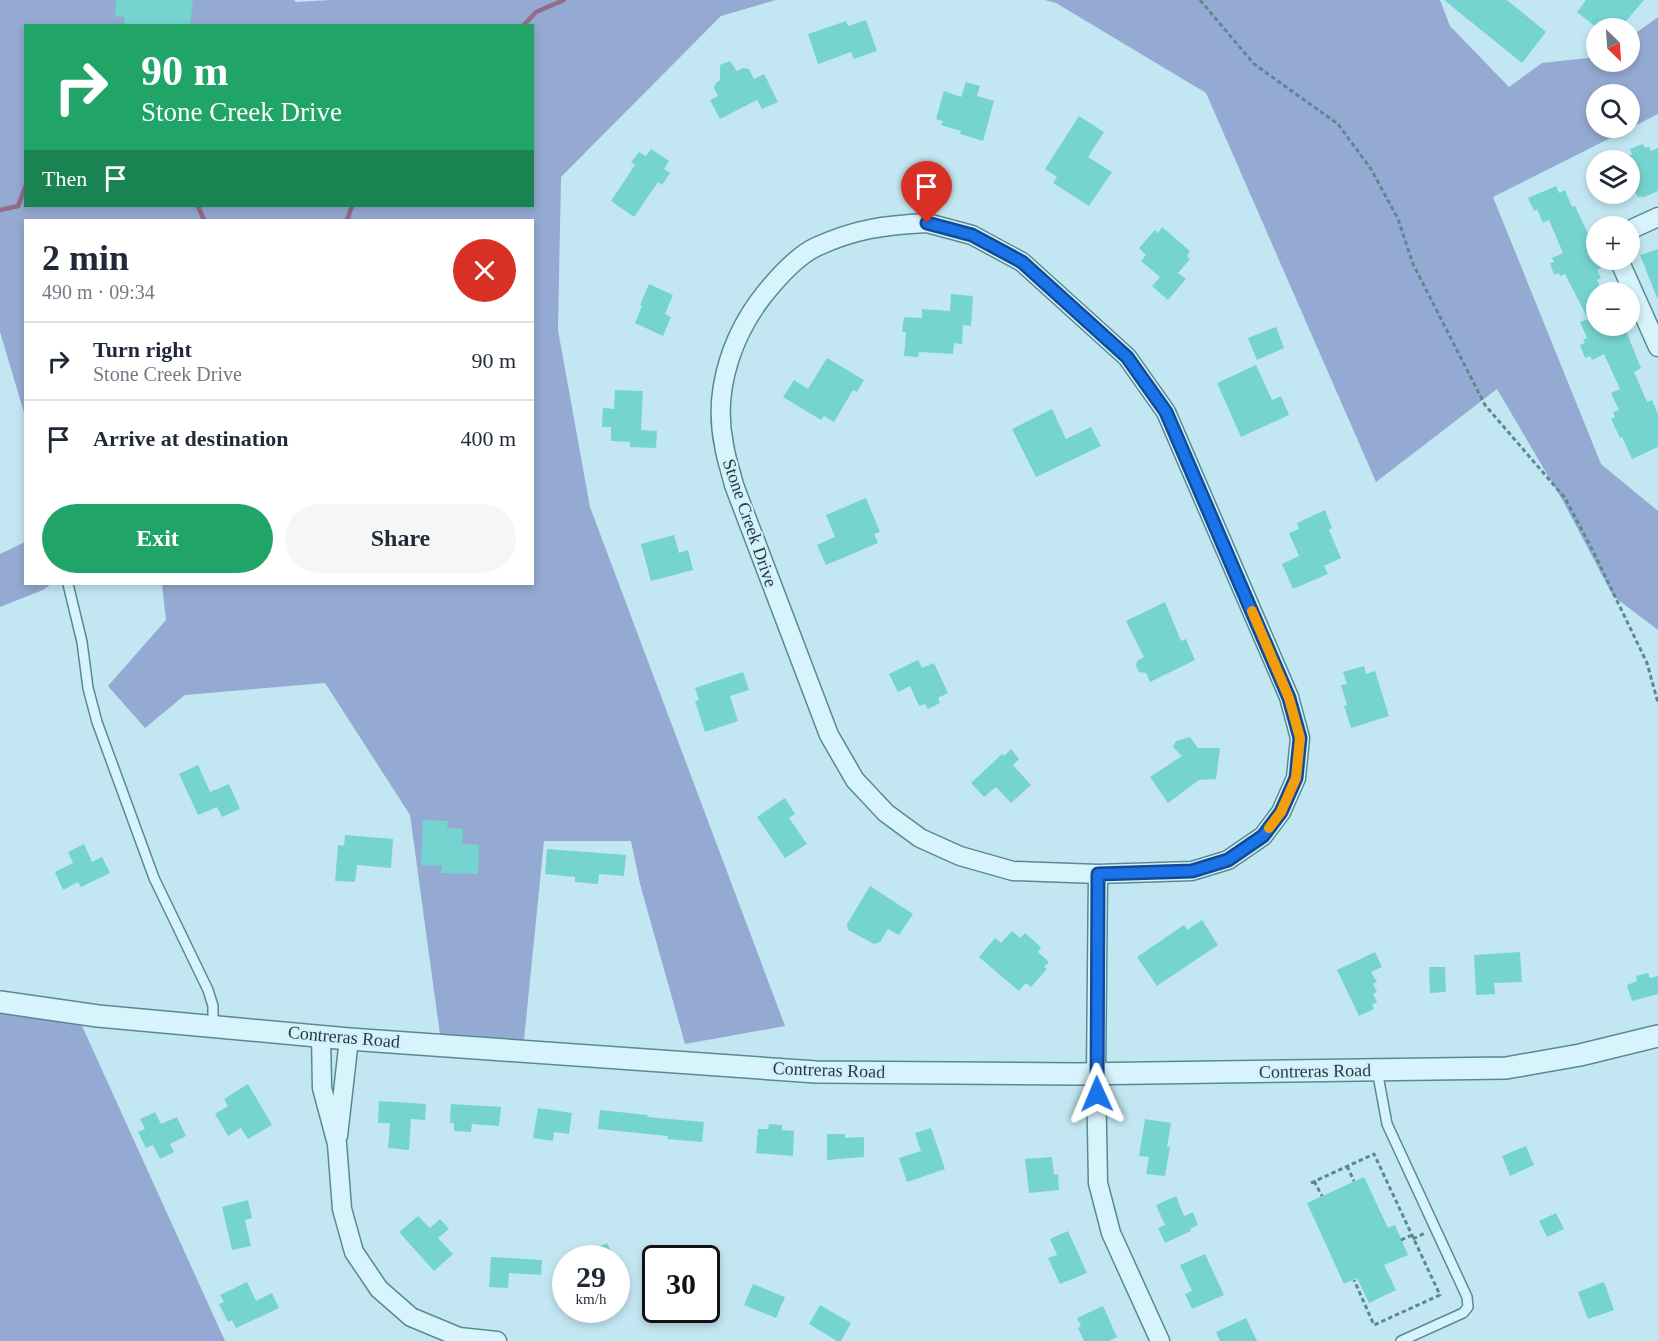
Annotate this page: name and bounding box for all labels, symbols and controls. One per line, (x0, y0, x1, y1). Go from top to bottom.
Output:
north arrow (1586, 18, 1640, 72)
map controls (1586, 18, 1640, 336)
icon: right (42, 48, 120, 126)
text: 90 m (141, 48, 229, 94)
button: search (1586, 84, 1640, 138)
text: Stone Creek Drive (141, 97, 342, 127)
button: layers (1586, 150, 1640, 204)
pin (901, 161, 952, 223)
icon: arrive (99, 162, 132, 195)
text: Then (42, 166, 87, 191)
icon: arrive (910, 170, 943, 203)
button: + (1586, 216, 1640, 270)
text: 2 min (42, 238, 129, 278)
button: close (453, 239, 516, 302)
text: 490 m · 09:34 (42, 281, 155, 303)
button: − (1586, 282, 1640, 336)
text: Turn right (93, 337, 192, 362)
icon: right (42, 345, 75, 378)
text: 90 m (471, 348, 516, 373)
text: Stone Creek Drive (93, 363, 242, 385)
icon: arrive (42, 423, 75, 456)
text: Arrive at destination (93, 426, 289, 451)
text: 400 m (460, 426, 516, 451)
street label: Stone Creek Drive (719, 456, 781, 590)
button: Exit (42, 504, 273, 573)
button: Share (285, 504, 516, 573)
street label: Contreras Road (287, 1022, 401, 1052)
street label: Contreras Road (772, 1058, 886, 1082)
street label: Contreras Road (1259, 1060, 1371, 1082)
position arrow (1065, 1062, 1129, 1126)
speed limit sign: 30 (642, 1245, 720, 1323)
text: 29 (576, 1260, 606, 1293)
text: km/h (576, 1291, 606, 1307)

